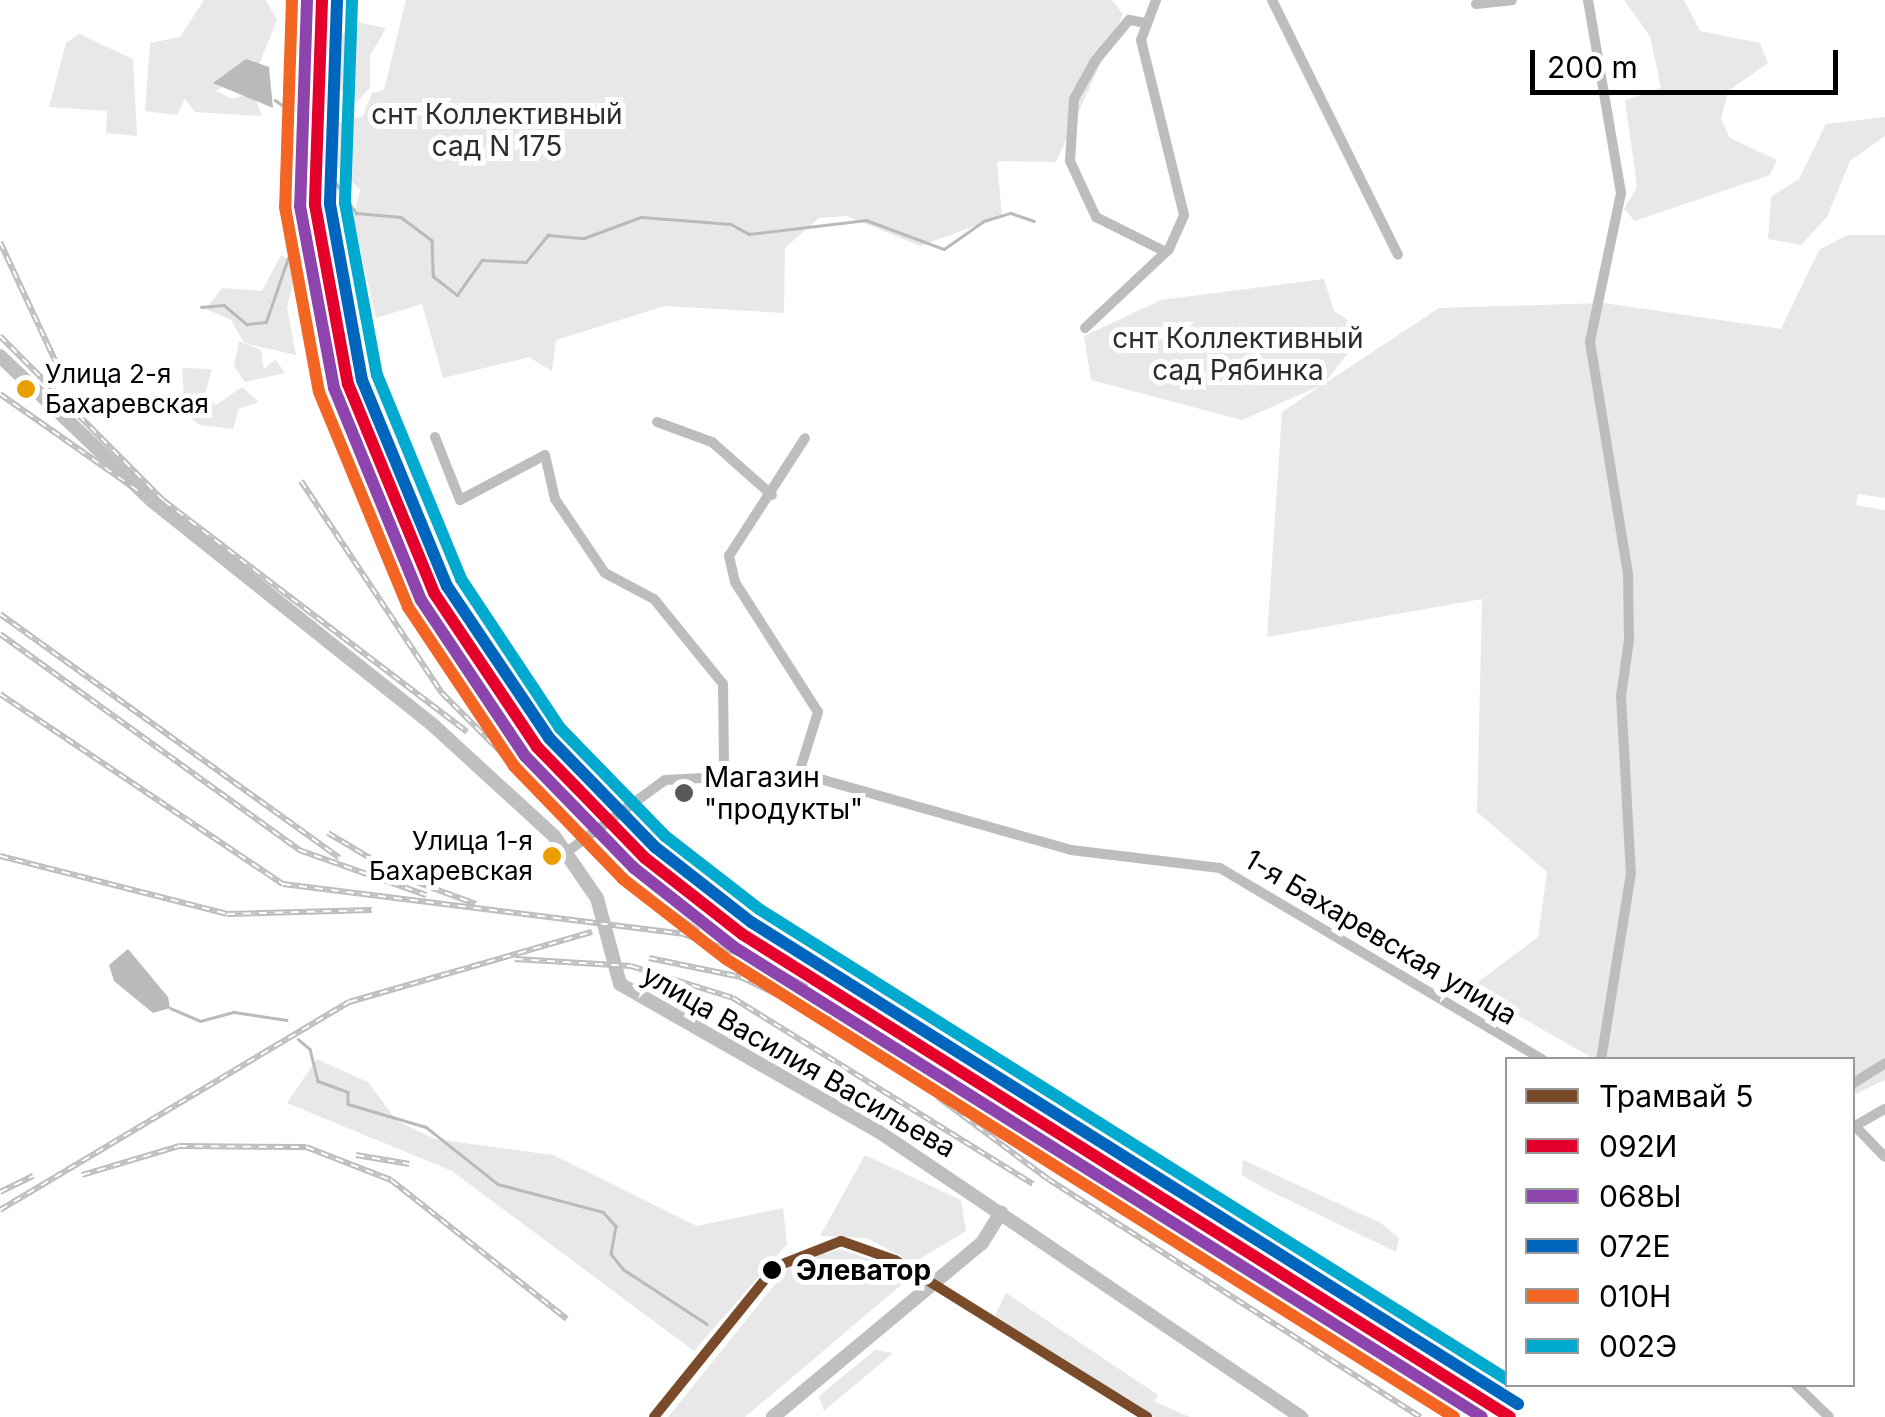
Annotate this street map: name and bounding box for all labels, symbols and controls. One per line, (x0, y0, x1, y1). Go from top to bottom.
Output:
scale bar (1535, 30, 1842, 92)
text: 200 m (1547, 49, 1638, 85)
park label: снт Коллективный сад N 175 (371, 97, 623, 163)
park label: снт Коллективный сад Рябинка (1112, 321, 1364, 387)
place label: Улица 2-я Бахаревская (45, 358, 209, 419)
marker: Улица 2-я Бахаревская (16, 379, 36, 399)
place label: Магазин "продукты" (704, 760, 863, 826)
marker: Магазин "продукты" (673, 782, 695, 804)
place label: Улица 1-я Бахаревская (369, 825, 533, 886)
street label: 1-я Бахаревская улица (1239, 842, 1523, 1032)
marker: Улица 1-я Бахаревская (542, 846, 562, 866)
street label: улица Василия Васильева (636, 957, 962, 1165)
legend (1505, 1057, 1855, 1387)
text: Трамвай 5 (1599, 1078, 1753, 1114)
text: 092И (1599, 1128, 1677, 1164)
text: 068Ы (1599, 1178, 1682, 1214)
text: 072Е (1599, 1228, 1671, 1264)
place label: Элеватор (796, 1253, 931, 1287)
marker: Элеватор (757, 1255, 787, 1285)
text: 010Н (1599, 1278, 1671, 1314)
text: 002Э (1599, 1328, 1677, 1364)

